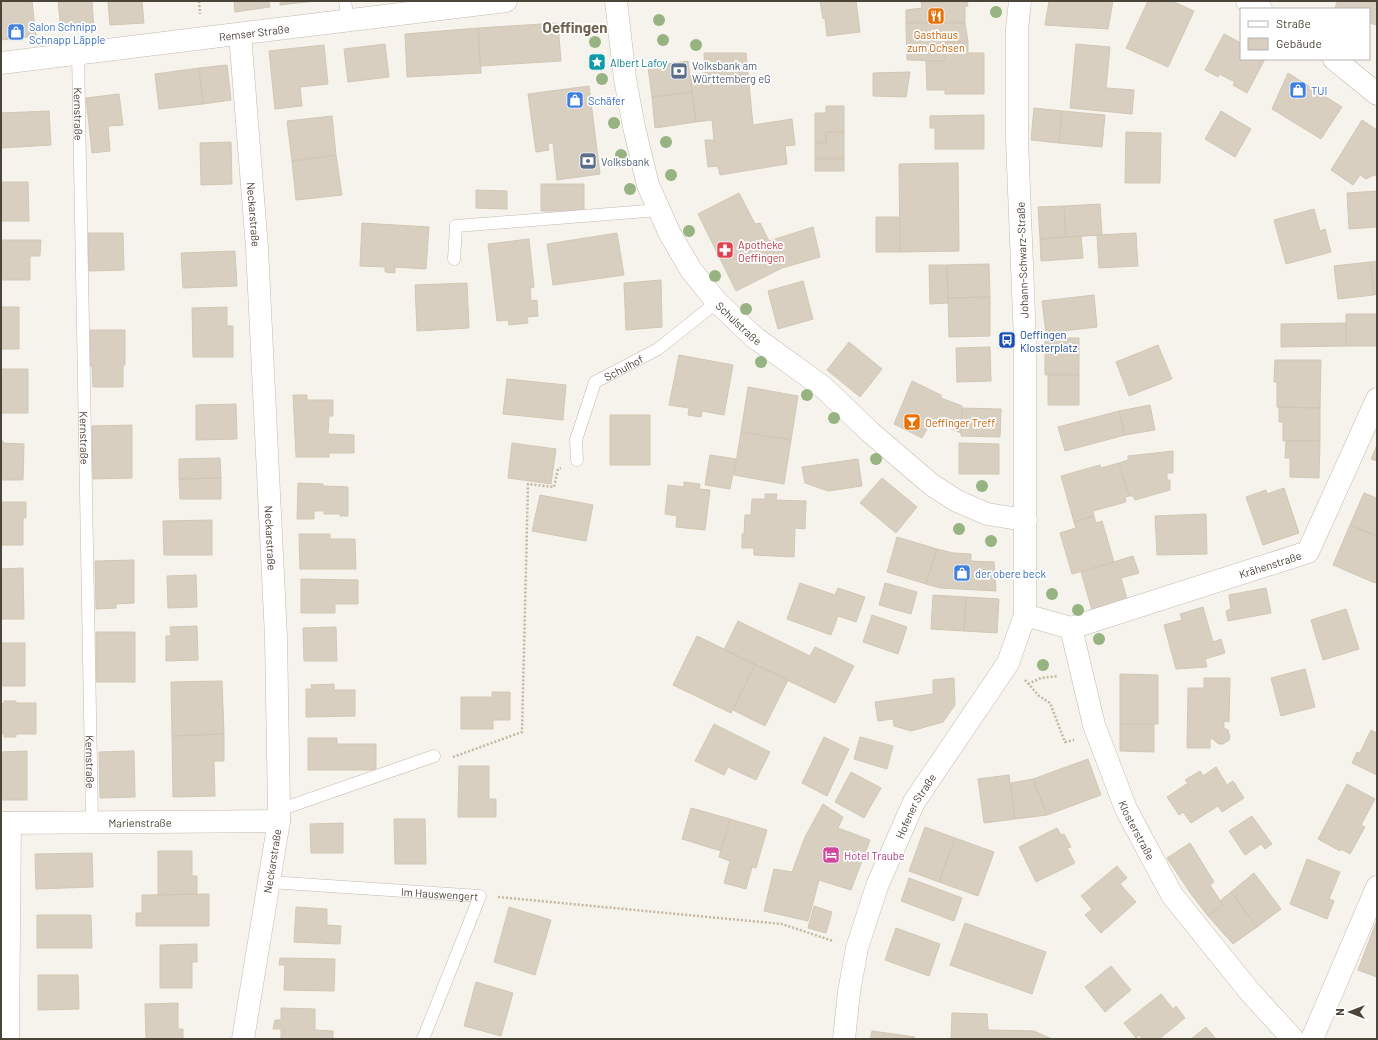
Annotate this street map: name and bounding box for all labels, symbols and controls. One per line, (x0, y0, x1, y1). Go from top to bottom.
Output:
restaurant icon: Gasthaus zum Ochsen (926, 6, 946, 26)
legend (1240, 8, 1370, 60)
text: Straße (1276, 16, 1311, 30)
district label: Oeffingen (543, 18, 607, 36)
place label: Salon Schnipp Schnapp Läpple (29, 20, 105, 46)
street label: Remser Straße (218, 21, 290, 43)
shop icon: Salon Schnipp Schnapp Läpple (6, 22, 26, 42)
place label: Gasthaus zum Ochsen (907, 28, 965, 54)
text: Gebäude (1276, 36, 1322, 50)
place icon: Albert Lafoy (587, 52, 607, 72)
place label: Albert Lafoy (610, 56, 667, 69)
place label: Volksbank am Württemberg eG (692, 59, 771, 85)
bank icon: Volksbank am Württemberg eG (669, 61, 689, 81)
shop icon: TUI (1288, 80, 1308, 100)
place label: TUI (1311, 84, 1327, 97)
street label: Kernstraße (72, 87, 86, 141)
shop icon: Schäfer (565, 90, 585, 110)
place label: Schäfer (588, 94, 625, 107)
bank icon: Volksbank (578, 151, 598, 171)
place label: Volksbank (601, 155, 650, 168)
street label: Neckarstraße (245, 182, 263, 247)
street label: Johann-Schwarz-Straße (1013, 201, 1031, 319)
place label: Apotheke Oeffingen (738, 238, 785, 264)
pharmacy icon: Apotheke Oeffingen (715, 240, 735, 260)
street label: Schulstraße (714, 298, 765, 347)
place label: Oeffingen Klosterplatz (1020, 328, 1077, 354)
bus stop icon: Oeffingen Klosterplatz (997, 330, 1017, 350)
street label: Schulhof (602, 352, 645, 383)
street label: Kernstraße (78, 411, 92, 465)
bar icon: Oeffinger Treff (902, 412, 922, 432)
place label: Oeffinger Treff (925, 416, 995, 429)
street label: Neckarstraße (263, 505, 279, 571)
street label: Krähenstraße (1237, 548, 1303, 580)
shop icon: der obere beck (952, 563, 972, 583)
place label: der obere beck (975, 567, 1046, 580)
street label: Kernstraße (84, 735, 98, 789)
street label: Hofener Straße (892, 771, 938, 840)
street label: Klosterstraße (1117, 798, 1158, 862)
street label: Marienstraße (108, 815, 172, 829)
street label: Neckarstraße (261, 828, 284, 894)
hotel icon: Hotel Traube (821, 845, 841, 865)
place label: Hotel Traube (844, 849, 905, 862)
street label: Im Hauswengert (401, 884, 479, 902)
north arrow (1330, 992, 1370, 1032)
text: N (1333, 1008, 1346, 1016)

